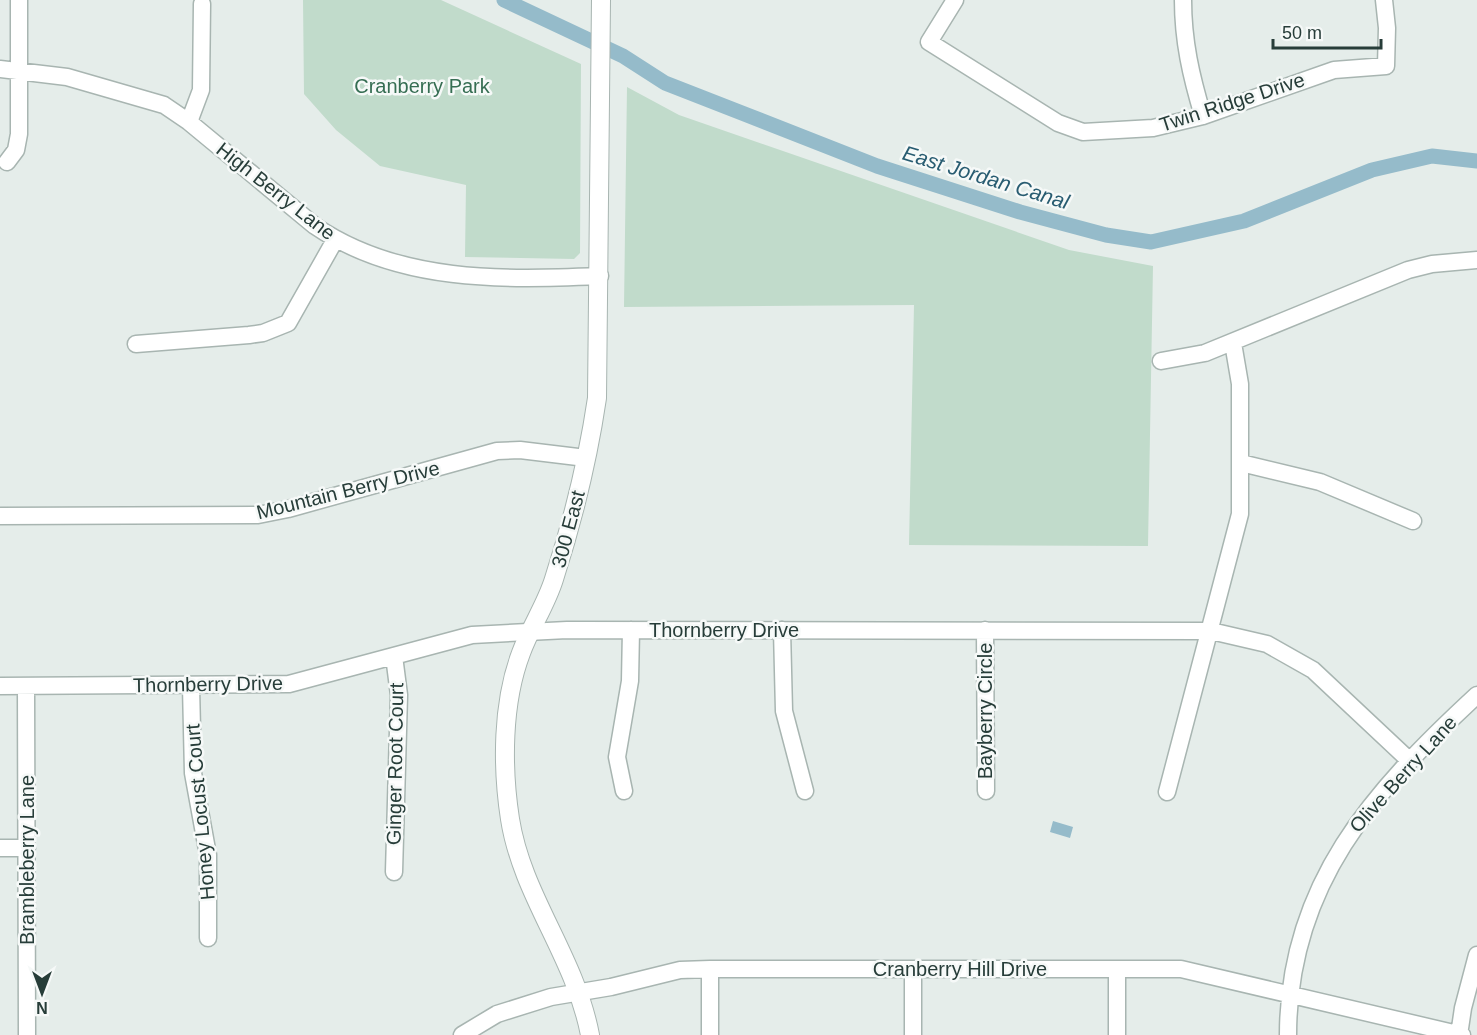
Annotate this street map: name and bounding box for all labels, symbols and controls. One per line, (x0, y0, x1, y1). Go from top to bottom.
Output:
scale bar (1273, 12, 1381, 50)
text: 50 m (1282, 23, 1322, 43)
street label: Twin Ridge Drive (1157, 68, 1307, 136)
park label: Cranberry Park (354, 75, 491, 97)
street label: High Berry Lane (212, 138, 340, 244)
water label: East Jordan Canal (900, 141, 1073, 214)
street label: Mountain Berry Drive (254, 457, 442, 523)
street label: 300 East (547, 488, 589, 570)
street label: Thornberry Drive (649, 619, 799, 641)
street label: Bayberry Circle (974, 643, 996, 779)
street label: Thornberry Drive (133, 672, 283, 696)
street label: Ginger Root Court (383, 682, 407, 845)
street label: Olive Berry Lane (1345, 711, 1461, 837)
street label: Honey Locust Court (181, 723, 219, 901)
street label: Brambleberry Lane (16, 775, 38, 945)
street label: Cranberry Hill Drive (873, 958, 1047, 980)
north arrow (12, 963, 72, 1023)
text: N (36, 999, 48, 1016)

